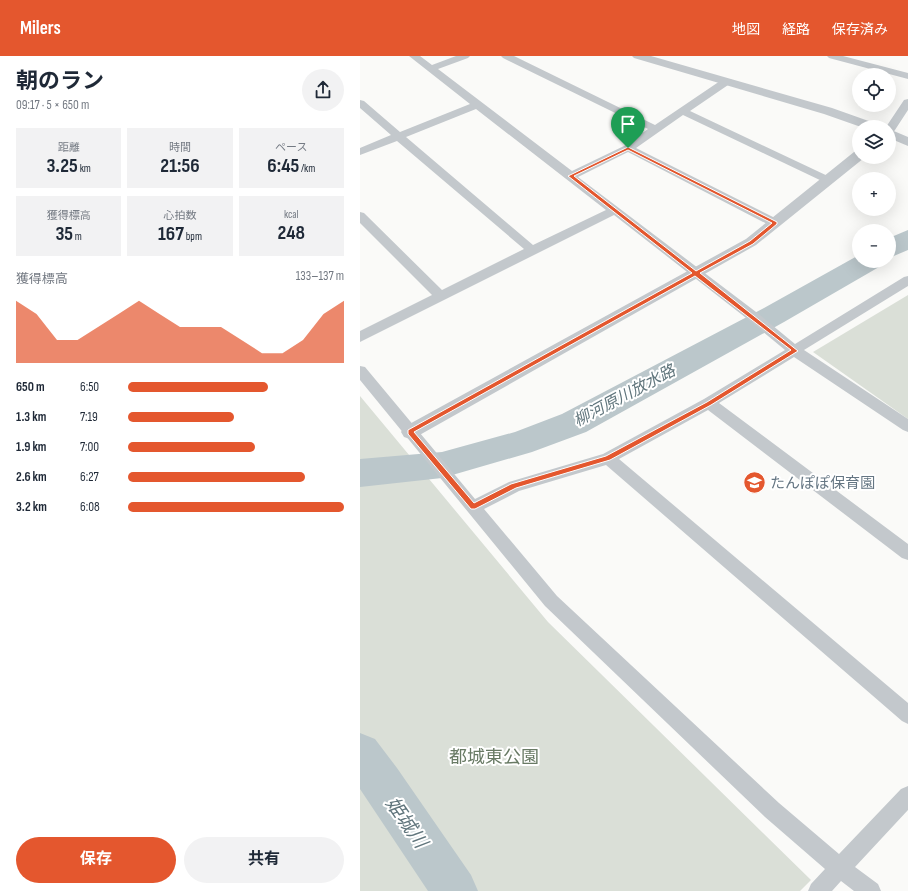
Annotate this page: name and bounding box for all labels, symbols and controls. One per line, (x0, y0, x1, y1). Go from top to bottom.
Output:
text: Milers (20, 17, 61, 40)
text: 地図 (732, 21, 760, 38)
text: 経路 (782, 21, 810, 38)
text: 保存済み (832, 21, 888, 38)
text: 朝のラン (16, 68, 104, 95)
map controls (852, 68, 896, 268)
button: locate (852, 68, 896, 112)
button: share (302, 69, 344, 111)
text: 09:17 · 5 × 650 m (16, 97, 89, 113)
pin (611, 107, 645, 148)
icon: arrive (617, 113, 639, 135)
button: layers (852, 120, 896, 164)
text: 距離 (58, 141, 80, 154)
text: 時間 (169, 141, 191, 154)
text: ペース (275, 141, 308, 154)
text: 3.25 (46, 154, 78, 178)
text: 21:56 (160, 154, 200, 178)
text: 6:45 (267, 154, 299, 178)
text: km (78, 162, 91, 175)
text: /km (299, 162, 315, 175)
button: + (852, 172, 896, 216)
text: kcal (284, 208, 299, 221)
text: 獲得標高 (47, 209, 91, 222)
text: 心拍数 (163, 209, 196, 222)
text: 248 (278, 221, 305, 245)
text: 35 (55, 222, 73, 246)
text: 167 (158, 222, 184, 246)
button: − (852, 224, 896, 268)
text: m (73, 230, 82, 243)
text: bpm (184, 230, 202, 243)
text: 133–137 m (296, 268, 344, 284)
text: 獲得標高 (16, 271, 68, 287)
water label: 柳河原川放水路 (571, 361, 680, 431)
text: 650 m (16, 379, 45, 395)
text: 6:50 (80, 379, 99, 395)
text: 1.3 km (16, 409, 46, 425)
text: 7:19 (80, 409, 98, 425)
text: 1.9 km (16, 439, 47, 455)
text: 7:00 (80, 439, 99, 455)
text: 2.6 km (16, 469, 47, 485)
text: 6:27 (80, 469, 99, 485)
school or university icon: たんぽぽ保育園 (741, 470, 767, 496)
place label: たんぽぽ保育園 (770, 474, 875, 493)
text: 3.2 km (16, 499, 47, 515)
text: 6:08 (80, 499, 100, 515)
park label: 都城東公園 (449, 747, 539, 768)
water label: 姫城川 (380, 793, 433, 854)
button: 保存 (16, 837, 176, 883)
button: 共有 (184, 837, 344, 883)

